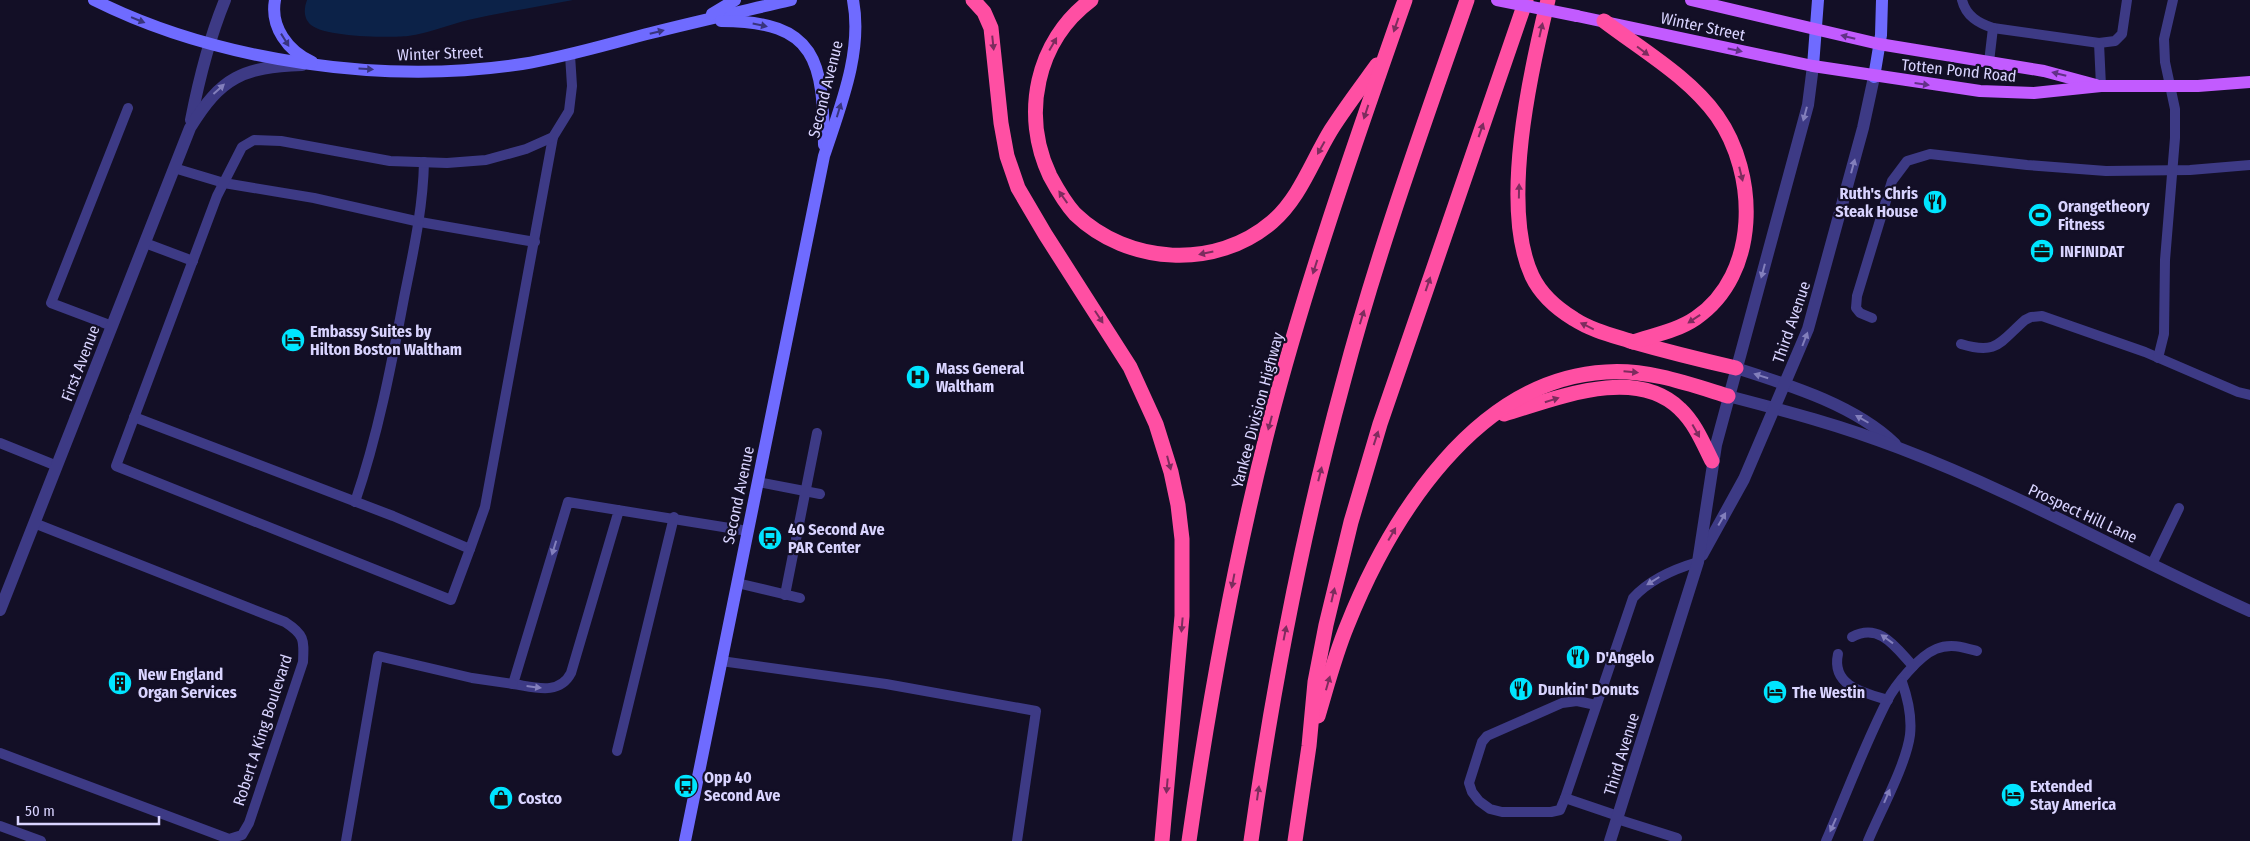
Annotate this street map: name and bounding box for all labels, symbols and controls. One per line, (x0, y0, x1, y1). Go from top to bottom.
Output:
street label: Winter Street (1659, 8, 1748, 45)
one-way arrow (131, 16, 146, 24)
one-way arrow (1392, 18, 1400, 33)
one-way arrow (752, 21, 768, 29)
one-way arrow (1537, 22, 1545, 38)
one-way arrow (649, 28, 664, 36)
one-way arrow (280, 33, 290, 46)
one-way arrow (1840, 33, 1855, 41)
one-way arrow (989, 35, 997, 51)
one-way arrow (1048, 37, 1057, 50)
street label: Second Avenue (804, 38, 847, 140)
street label: Winter Street (397, 42, 484, 64)
one-way arrow (1636, 45, 1649, 56)
one-way arrow (1727, 46, 1742, 54)
street label: Totten Pond Road (1901, 55, 2017, 86)
one-way arrow (358, 66, 374, 74)
one-way arrow (2051, 70, 2066, 78)
one-way arrow (1914, 80, 1930, 88)
one-way arrow (213, 83, 225, 95)
one-way arrow (835, 102, 843, 117)
one-way arrow (1362, 105, 1369, 120)
one-way arrow (1801, 107, 1809, 122)
one-way arrow (1477, 123, 1485, 138)
one-way arrow (1317, 141, 1325, 155)
one-way arrow (1849, 158, 1857, 173)
one-way arrow (1737, 166, 1745, 181)
one-way arrow (1515, 182, 1523, 198)
place label: Ruth's Chris Steak House (1835, 184, 1918, 221)
restaurant icon: Ruth's Chris Steak House (1922, 189, 1948, 215)
one-way arrow (1058, 191, 1068, 204)
place label: Orangetheory Fitness (2058, 197, 2150, 234)
sports icon: Orangetheory Fitness (2027, 202, 2053, 228)
office icon: INFINIDAT (2029, 238, 2055, 264)
place label: INFINIDAT (2060, 242, 2124, 261)
one-way arrow (1198, 249, 1214, 257)
one-way arrow (1311, 260, 1319, 275)
one-way arrow (1758, 264, 1766, 279)
one-way arrow (1424, 276, 1432, 291)
street label: Third Avenue (1769, 279, 1814, 366)
one-way arrow (1358, 309, 1366, 324)
one-way arrow (1094, 311, 1104, 324)
one-way arrow (1687, 314, 1701, 323)
street label: First Avenue (57, 322, 104, 404)
place label: Embassy Suites by Hilton Boston Waltham (310, 322, 462, 359)
one-way arrow (1580, 322, 1594, 330)
hotel icon: Embassy Suites by Hilton Boston Waltham (280, 327, 306, 353)
street label: Yankee Division Highway (1228, 329, 1288, 490)
one-way arrow (1801, 332, 1809, 346)
place label: Mass General Waltham (936, 359, 1025, 396)
hospital icon: Mass General Waltham (905, 364, 931, 390)
one-way arrow (1624, 368, 1640, 376)
one-way arrow (1753, 371, 1768, 379)
one-way arrow (1545, 395, 1560, 403)
one-way arrow (1855, 414, 1868, 423)
one-way arrow (1266, 415, 1274, 430)
one-way arrow (1692, 424, 1701, 438)
one-way arrow (1372, 430, 1380, 445)
street label: Second Avenue (719, 444, 758, 546)
one-way arrow (1165, 456, 1173, 471)
one-way arrow (1316, 466, 1324, 481)
street label: Prospect Hill Lane (2025, 480, 2140, 547)
one-way arrow (1718, 513, 1727, 526)
place label: 40 Second Ave PAR Center (788, 520, 885, 557)
bus stop icon: 40 Second Ave PAR Center (757, 525, 783, 551)
one-way arrow (1388, 528, 1397, 541)
one-way arrow (549, 541, 557, 556)
one-way arrow (1229, 574, 1237, 590)
one-way arrow (1647, 576, 1660, 586)
one-way arrow (1329, 587, 1337, 602)
one-way arrow (1177, 617, 1185, 633)
one-way arrow (1281, 625, 1289, 640)
one-way arrow (1881, 634, 1894, 645)
restaurant icon: D'Angelo (1565, 644, 1591, 670)
place label: D'Angelo (1596, 648, 1655, 667)
street label: Robert A King Boulevard (229, 652, 296, 808)
place label: New England Organ Services (138, 665, 237, 702)
building icon: New England Organ Services (107, 670, 133, 696)
one-way arrow (1325, 675, 1333, 690)
restaurant icon: Dunkin' Donuts (1508, 676, 1534, 702)
hotel icon: The Westin (1762, 679, 1788, 705)
place label: Dunkin' Donuts (1538, 680, 1639, 699)
one-way arrow (526, 683, 542, 691)
place label: The Westin (1792, 683, 1865, 702)
street label: Third Avenue (1600, 710, 1643, 798)
place label: Opp 40 Second Ave (704, 768, 780, 805)
bus stop icon: Opp 40 Second Ave (673, 773, 699, 799)
place label: Extended Stay America (2030, 777, 2116, 814)
one-way arrow (1163, 779, 1171, 795)
hotel icon: Extended Stay America (2000, 782, 2026, 808)
one-way arrow (1254, 784, 1262, 800)
shop icon: Costco (488, 785, 514, 811)
one-way arrow (1883, 788, 1891, 803)
place label: Costco (518, 789, 563, 808)
scale bar (18, 794, 159, 826)
text: 50 m (25, 802, 55, 820)
one-way arrow (1829, 818, 1837, 832)

